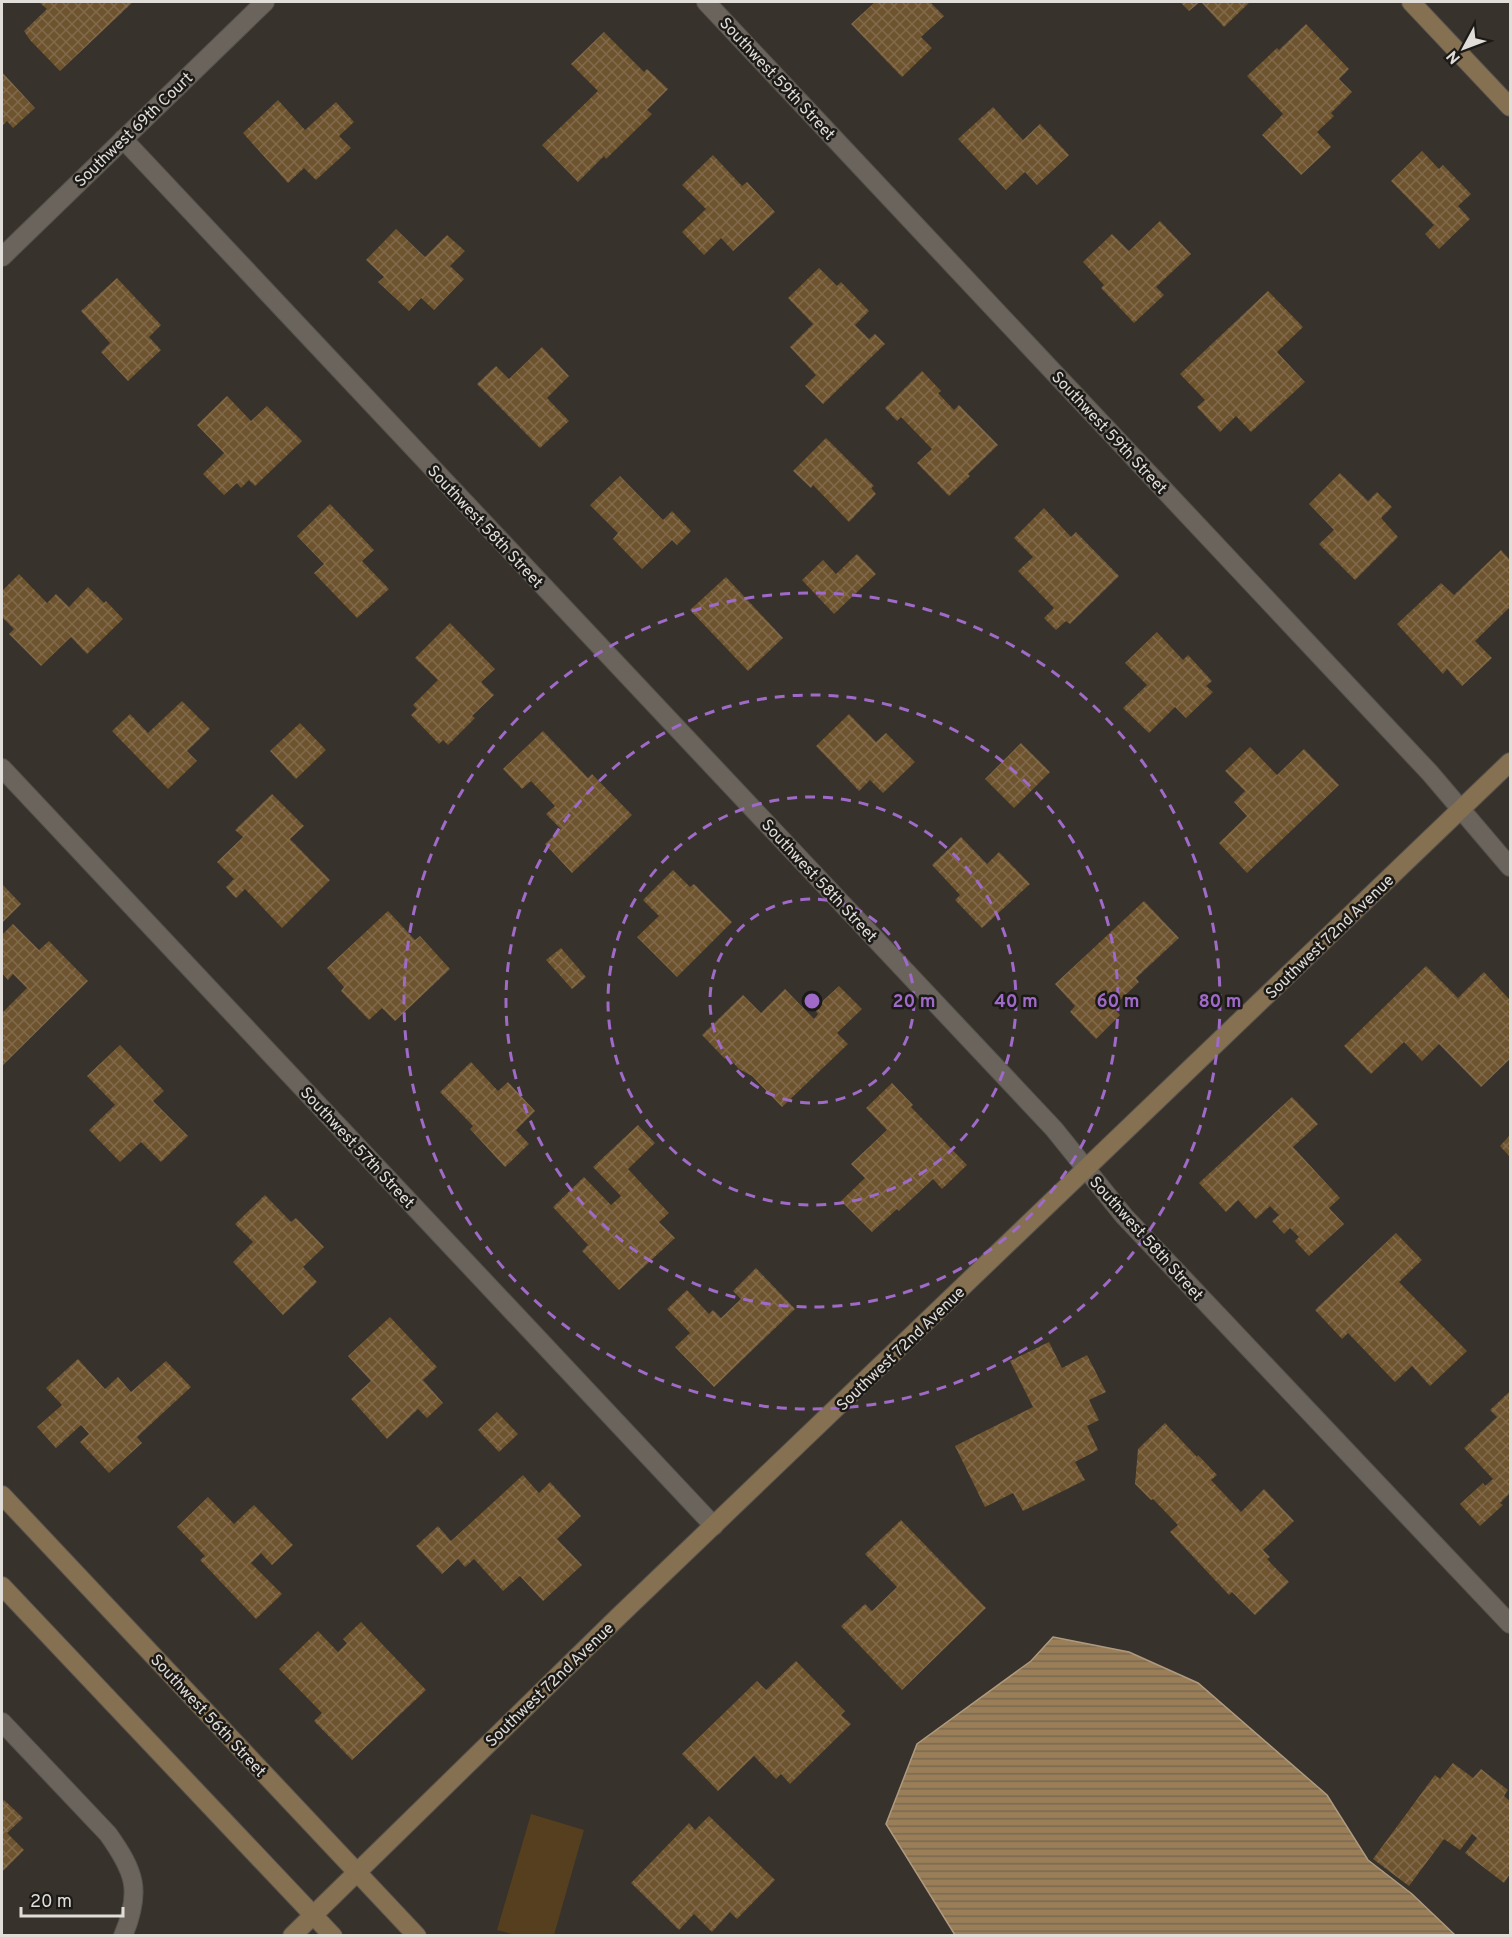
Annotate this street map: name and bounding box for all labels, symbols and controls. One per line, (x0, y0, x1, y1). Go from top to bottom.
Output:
street label: Southwest 59th Street (714, 14, 839, 145)
north arrow (1434, 18, 1494, 78)
text: N (1443, 46, 1466, 67)
street label: Southwest 69th Court (71, 69, 198, 192)
street label: Southwest 59th Street (1046, 368, 1171, 499)
street label: Southwest 58th Street (422, 462, 547, 593)
street label: Southwest 58th Street (756, 816, 881, 947)
street label: Southwest 72nd Avenue (1262, 871, 1399, 1004)
centre of rings (802, 991, 822, 1011)
text: 20 m (892, 991, 936, 1014)
text: 40 m (994, 991, 1038, 1014)
text: 60 m (1096, 991, 1140, 1014)
text: 80 m (1198, 991, 1242, 1014)
street label: Southwest 57th Street (295, 1083, 418, 1213)
street label: Southwest 58th Street (1084, 1173, 1207, 1306)
street label: Southwest 72nd Avenue (833, 1283, 970, 1416)
street label: Southwest 72nd Avenue (482, 1619, 619, 1752)
street label: Southwest 56th Street (145, 1651, 270, 1782)
scale bar (21, 1880, 123, 1918)
text: 20 m (30, 1891, 72, 1914)

